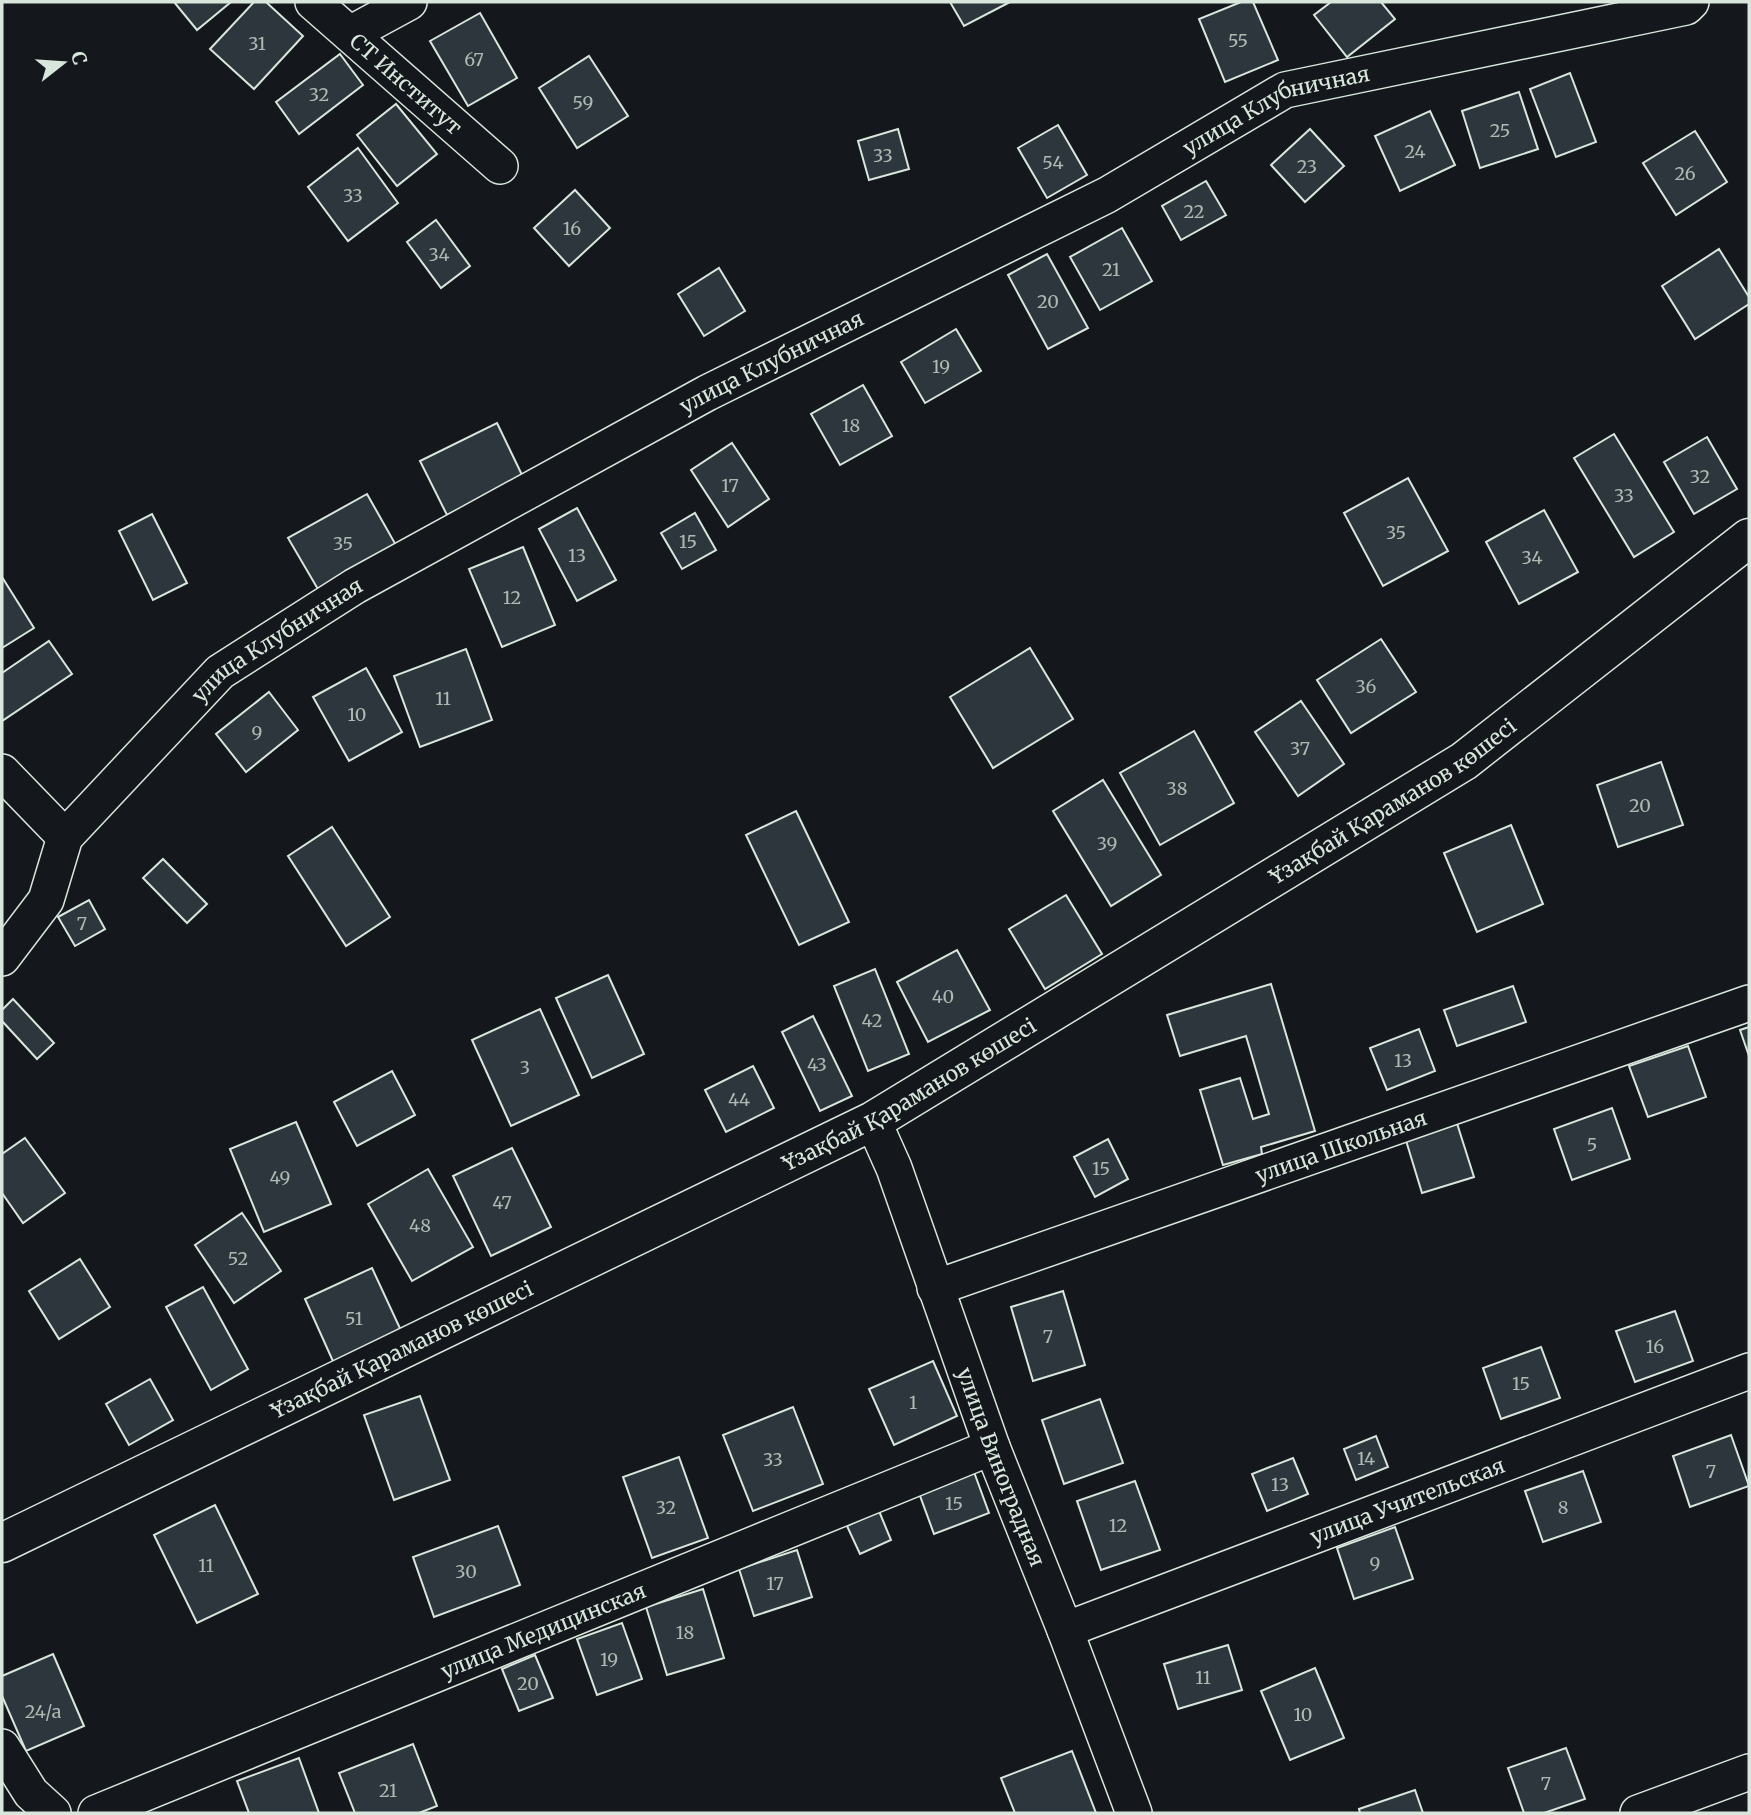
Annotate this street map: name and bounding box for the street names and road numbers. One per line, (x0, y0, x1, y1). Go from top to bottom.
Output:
street label: СТ Институт (344, 27, 468, 141)
street label: улица Клубничная (1178, 59, 1372, 161)
street label: улица Клубничная (674, 304, 868, 419)
street label: улица Клубничная (185, 571, 367, 708)
street label: Ұзақбай Қараманов көшесі (1263, 712, 1521, 890)
street label: Ұзақбай Қараманов көшесі (776, 1012, 1041, 1177)
street label: улица Школьная (1252, 1103, 1430, 1188)
street label: Ұзақбай Қараманов көшесі (265, 1274, 537, 1425)
street label: улица Виноградная (952, 1364, 1052, 1570)
street label: улица Учительская (1306, 1451, 1508, 1550)
street label: улица Медицинская (437, 1576, 650, 1684)

